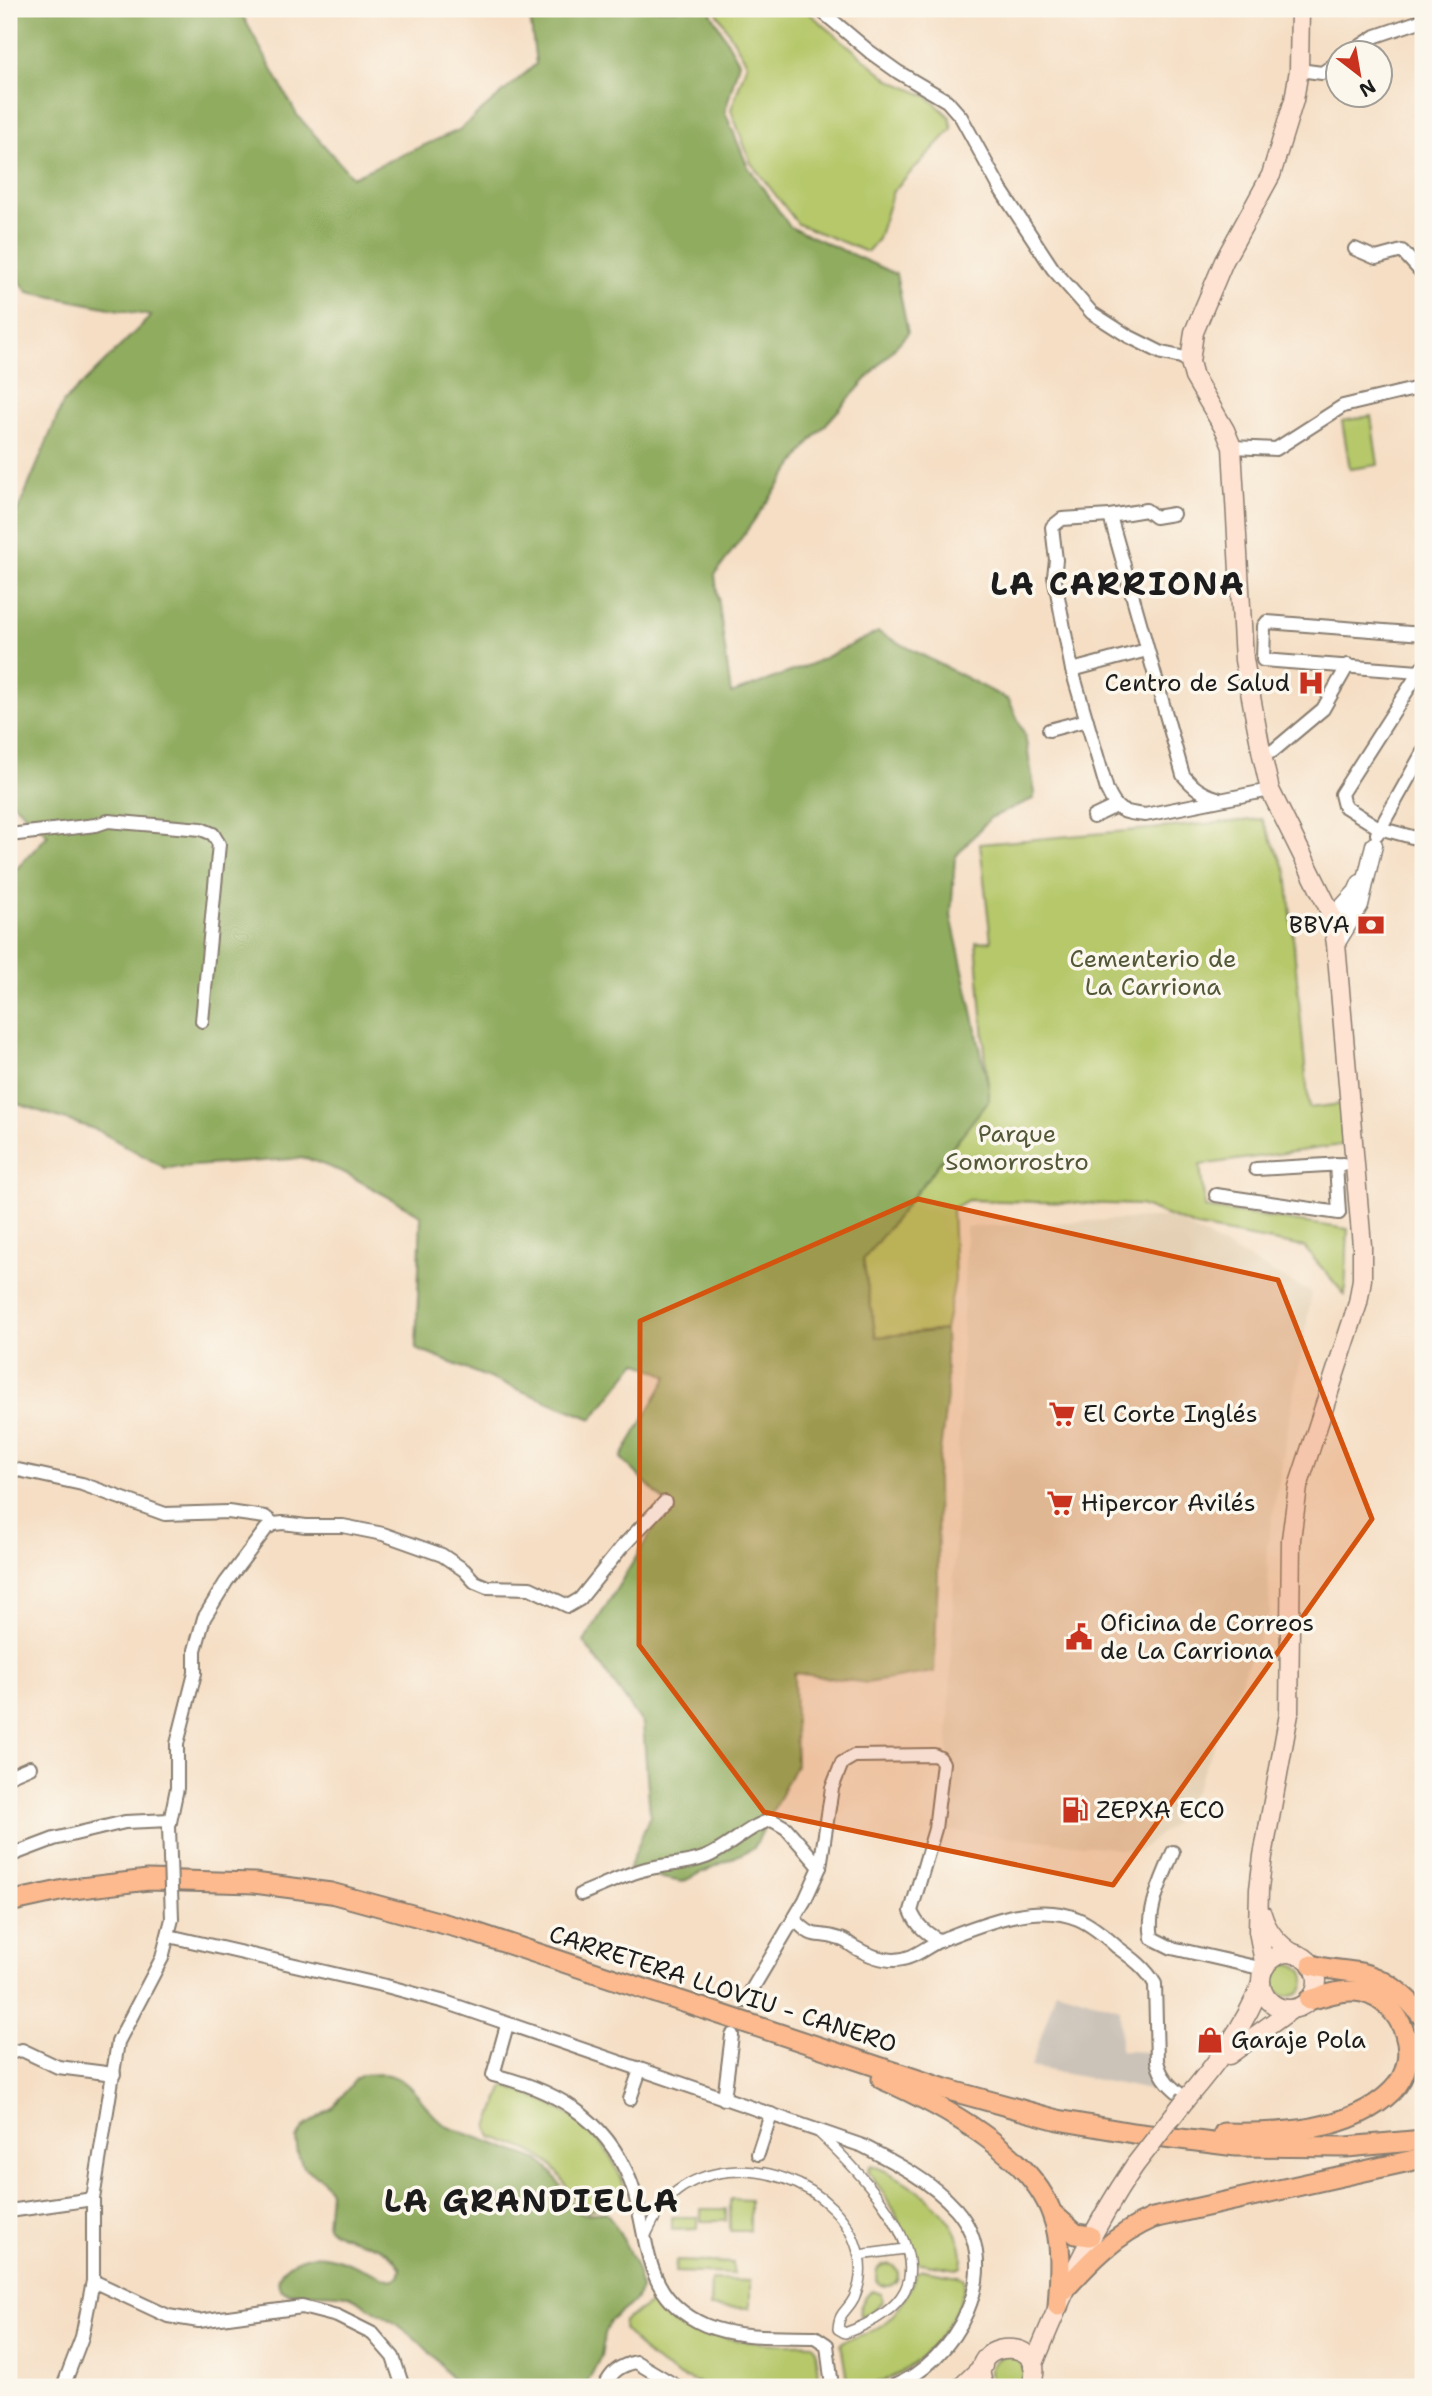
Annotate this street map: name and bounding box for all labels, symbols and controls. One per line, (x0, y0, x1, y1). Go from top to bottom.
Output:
north arrow (1324, 38, 1394, 108)
text: N (1355, 74, 1380, 103)
district label: LA CARRIONA (990, 562, 1246, 605)
place label: Centro de Salud (1105, 667, 1290, 699)
hospital icon: Centro de Salud (1296, 668, 1326, 698)
place label: BBVA (1289, 909, 1350, 941)
bank icon: BBVA (1356, 910, 1386, 940)
park label: Cementerio de La Carriona (1069, 943, 1237, 1003)
park label: Parque Somorrostro (945, 1118, 1089, 1178)
place label: El Corte Inglés (1083, 1398, 1258, 1430)
supermarket icon: El Corte Inglés (1047, 1399, 1077, 1429)
place label: Hipercor Avilés (1081, 1487, 1256, 1519)
supermarket icon: Hipercor Avilés (1045, 1488, 1075, 1518)
place label: Oficina de Correos de La Carriona (1100, 1607, 1314, 1667)
public building icon: Oficina de Correos de La Carriona (1064, 1622, 1094, 1652)
place label: ZEPXA ECO (1096, 1794, 1225, 1826)
fuel station icon: ZEPXA ECO (1060, 1795, 1090, 1825)
street label: CARRETERA LLOVIU - CANERO (545, 1918, 901, 2060)
place label: Garaje Pola (1231, 2024, 1366, 2056)
shop icon: Garaje Pola (1195, 2025, 1225, 2055)
district label: LA GRANDIELLA (384, 2179, 680, 2222)

